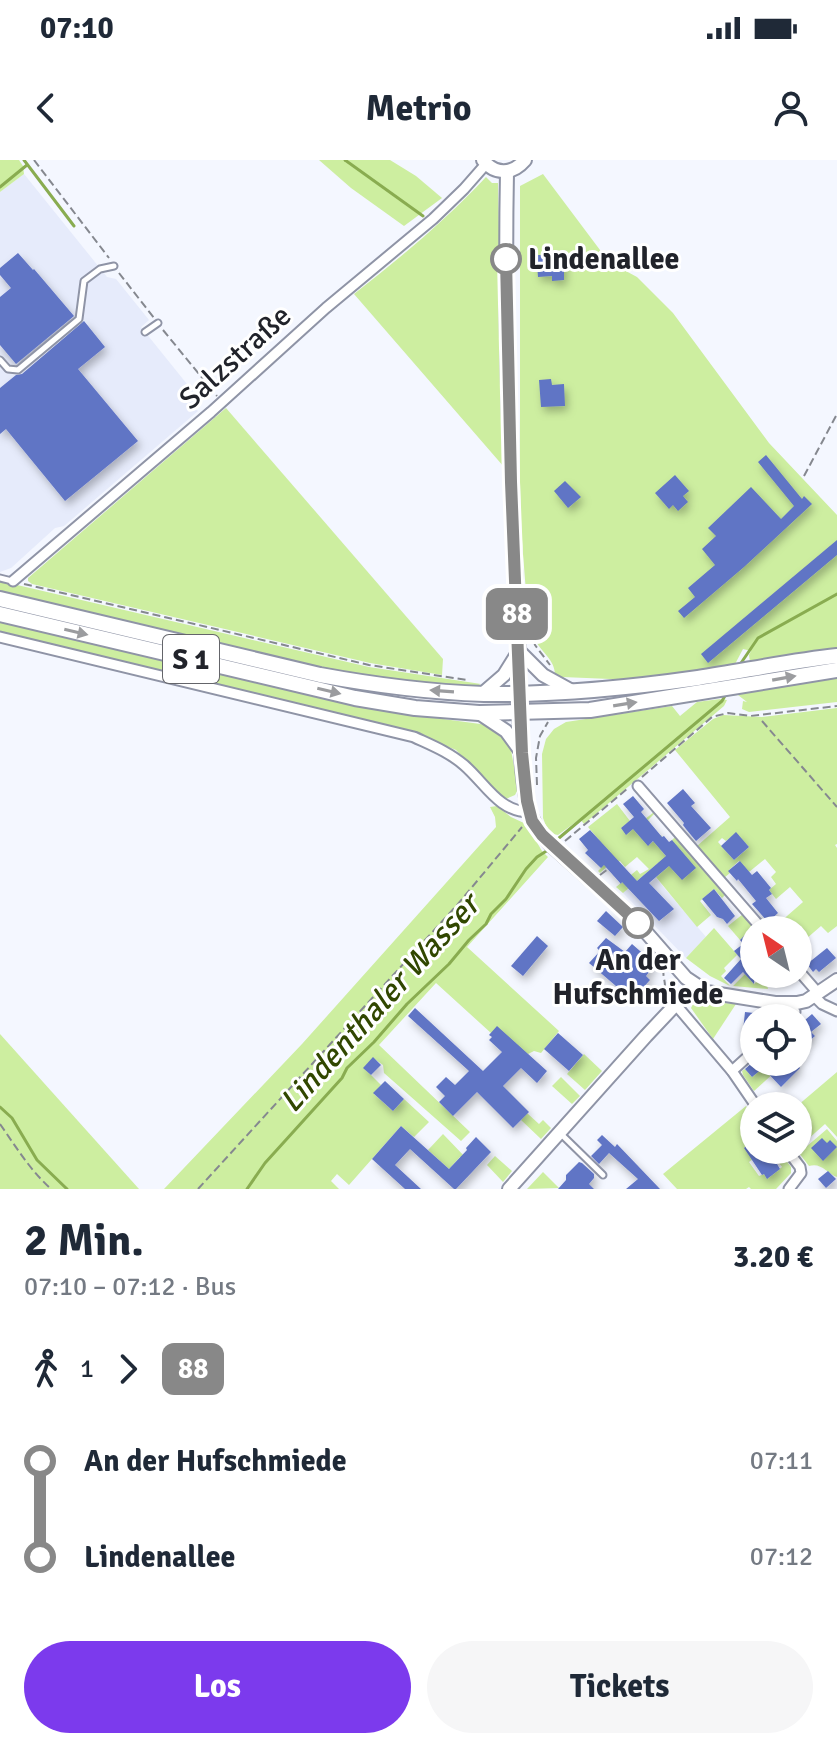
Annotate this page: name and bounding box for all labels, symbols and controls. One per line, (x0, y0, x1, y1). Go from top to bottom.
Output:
text: 07:10 (40, 10, 114, 47)
icon: back (24, 86, 68, 130)
text: Metrio (366, 86, 471, 131)
icon: person (769, 86, 813, 130)
place label: Lindenallee (528, 241, 679, 278)
marker: Lindenallee (491, 244, 521, 274)
street label: Salzstraße (172, 297, 299, 417)
line badge: 88 (481, 588, 553, 640)
text: 88 (502, 597, 532, 631)
one-way arrow (64, 626, 89, 638)
road number: S 1 (163, 635, 219, 683)
one-way arrow (772, 671, 797, 683)
one-way arrow (429, 684, 454, 697)
one-way arrow (317, 686, 342, 698)
one-way arrow (613, 697, 638, 710)
water label: Lindenthaler Wasser (271, 883, 490, 1120)
marker: An der Hufschmiede (623, 908, 653, 938)
north arrow (740, 916, 812, 988)
map controls (740, 916, 812, 1164)
place label: An der Hufschmiede (553, 942, 723, 1013)
button: locate (740, 1004, 812, 1076)
button: layers (740, 1092, 812, 1164)
text: 2 Min. (24, 1214, 144, 1268)
text: 3.20 € (733, 1239, 813, 1276)
text: 07:10 – 07:12 · Bus (24, 1271, 236, 1303)
icon: walk (24, 1347, 68, 1391)
icon: forward (106, 1347, 150, 1391)
text: 88 (178, 1352, 208, 1386)
text: 1 (80, 1353, 94, 1385)
text: An der Hufschmiede (84, 1443, 347, 1480)
text: 07:11 (750, 1445, 813, 1477)
text: Lindenallee (84, 1539, 235, 1576)
text: 07:12 (750, 1541, 813, 1573)
button: Los (24, 1641, 411, 1733)
button: Tickets (427, 1641, 813, 1733)

